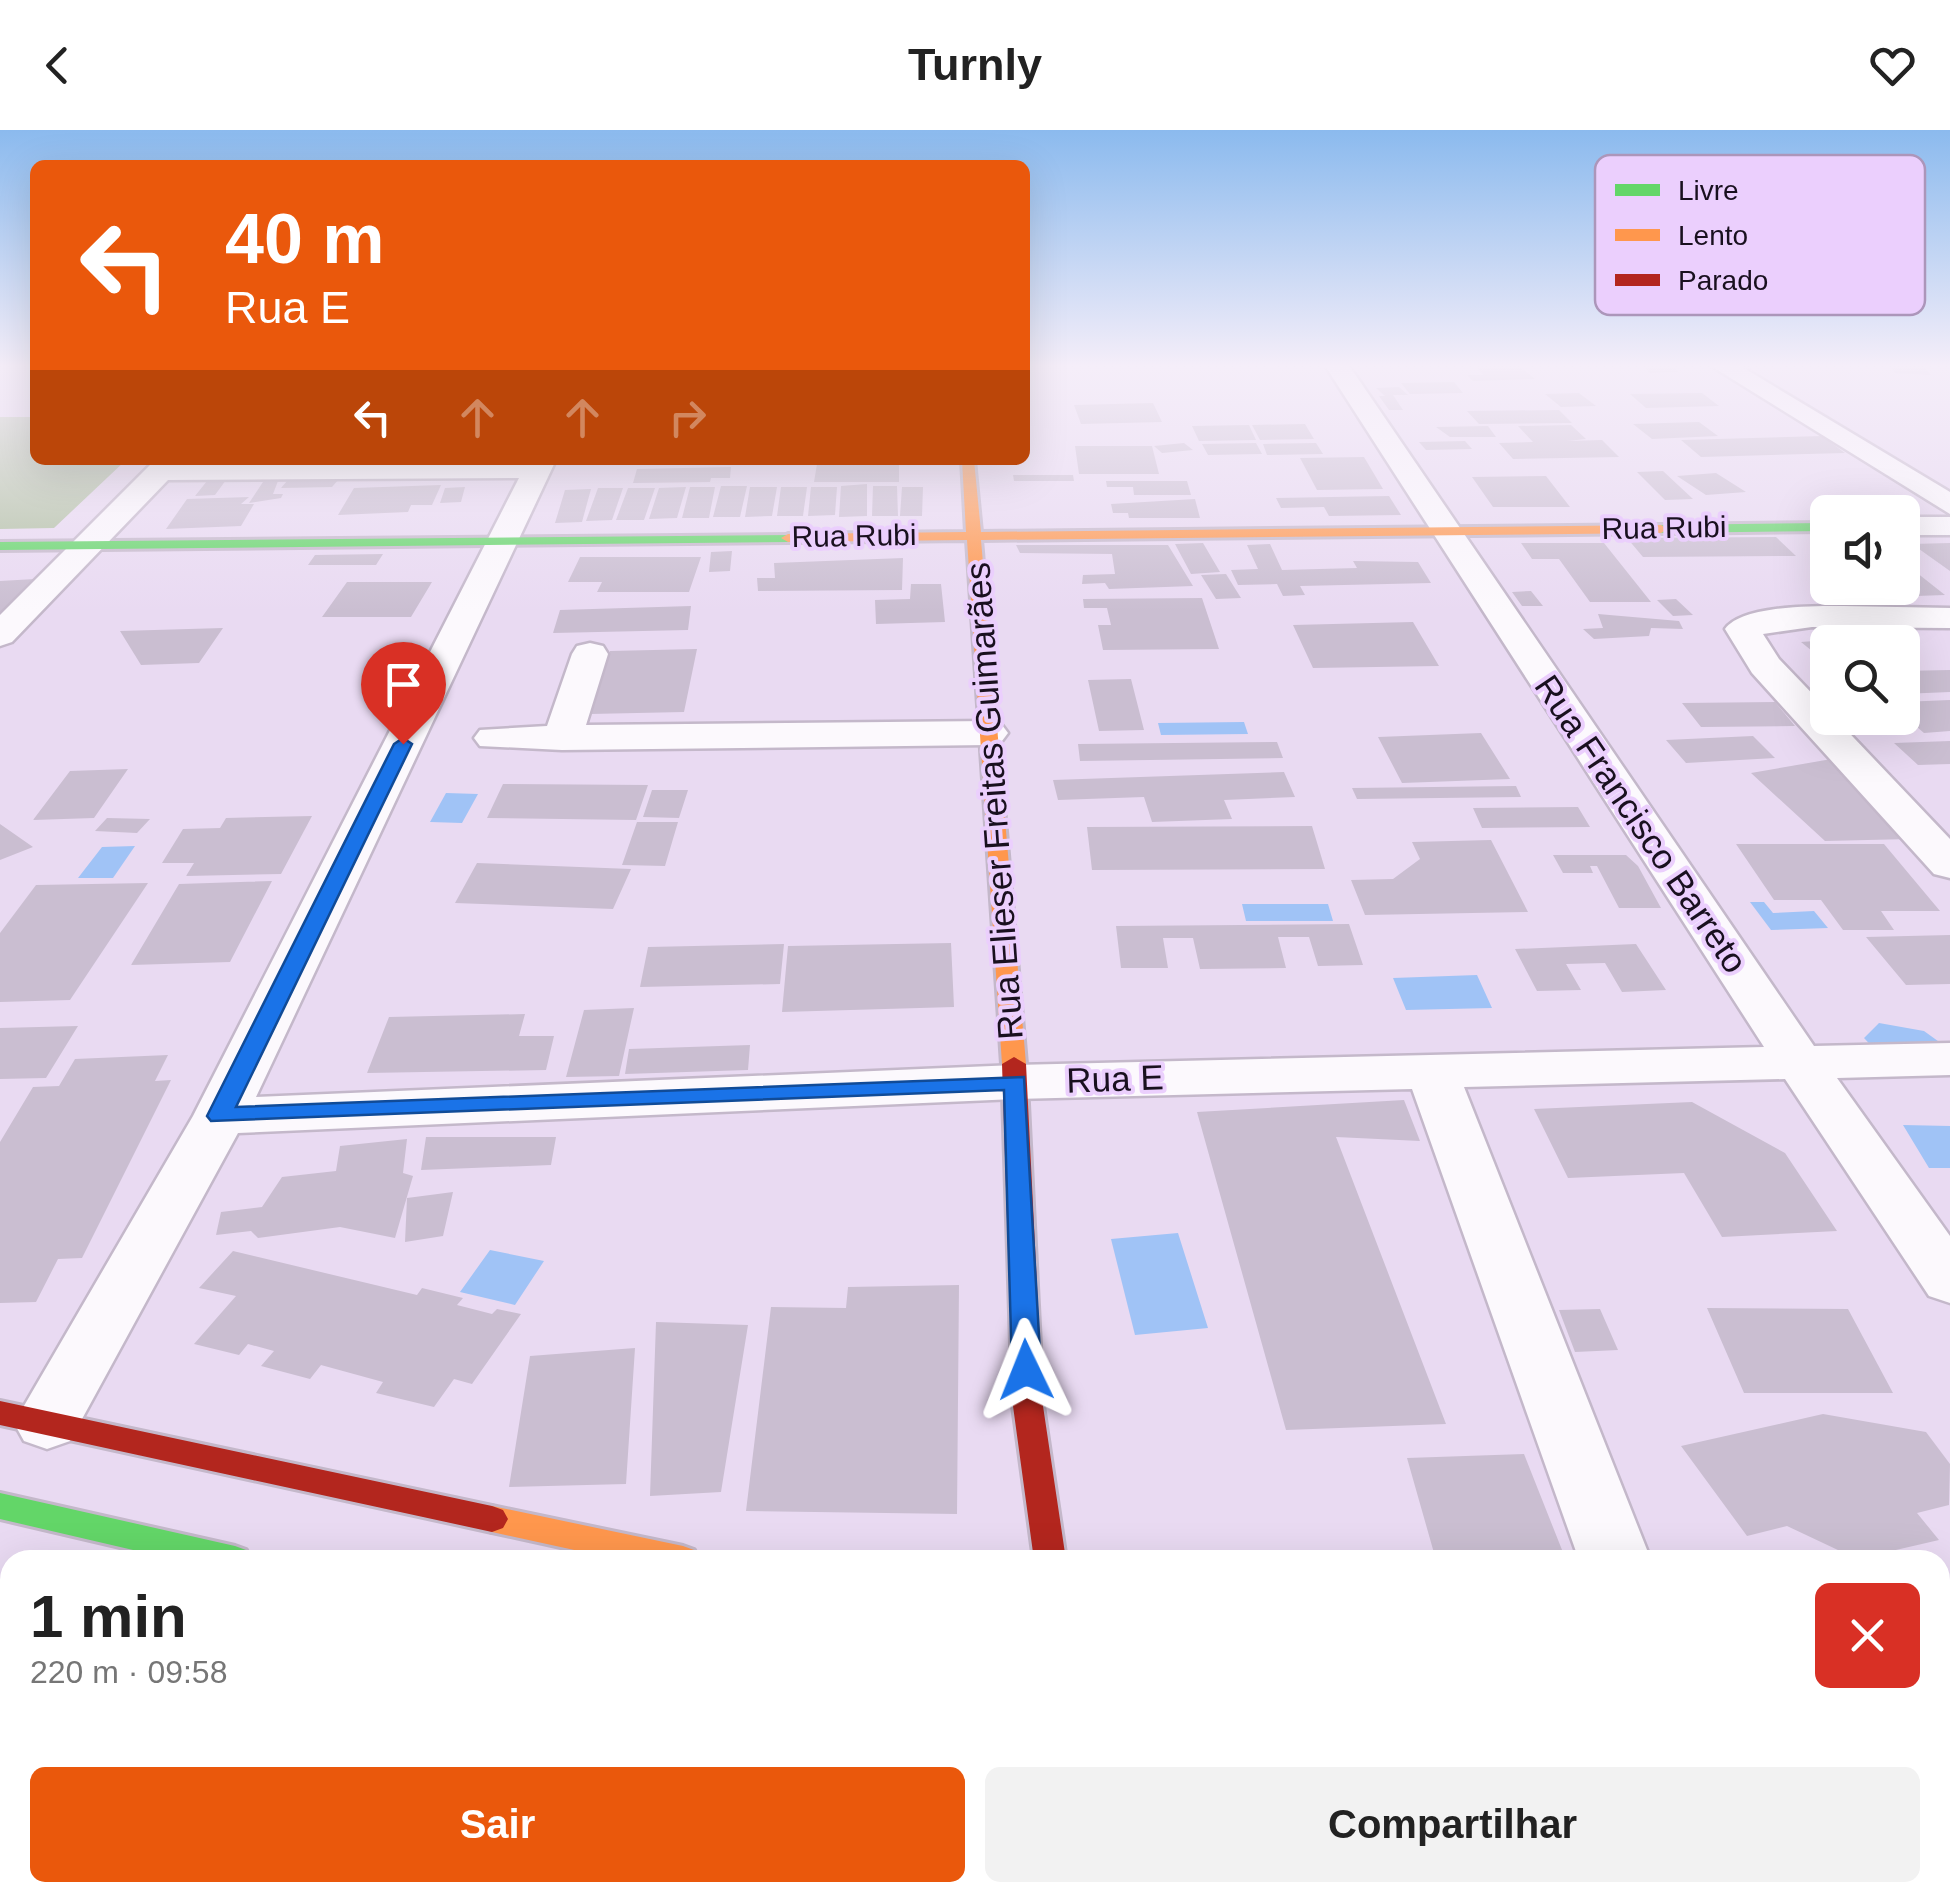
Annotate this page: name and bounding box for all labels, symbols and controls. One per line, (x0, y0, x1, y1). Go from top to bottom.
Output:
icon: back (30, 38, 85, 93)
icon: heart (1865, 38, 1920, 93)
text: Turnly (908, 39, 1042, 90)
legend (1595, 155, 1925, 315)
text: Livre (1678, 175, 1739, 206)
icon: left (60, 200, 190, 330)
text: 40 m (225, 200, 385, 278)
text: Lento (1678, 220, 1748, 251)
text: Parado (1678, 265, 1768, 296)
text: Rua E (225, 282, 350, 333)
icon: left (345, 390, 400, 445)
icon: ahead (450, 390, 505, 445)
icon: ahead (555, 390, 610, 445)
icon: right (660, 390, 715, 445)
map controls (1810, 495, 1920, 735)
button: sound (1810, 495, 1920, 605)
street label: Rua Rubi (1601, 510, 1727, 545)
street label: Rua Rubi (791, 518, 917, 553)
street label: Rua Elieser Freitas Guimarães (957, 561, 1030, 1041)
button: search (1810, 625, 1920, 735)
pin (361, 642, 446, 745)
icon: arrive (376, 657, 431, 712)
street label: Rua Francisco Barreto (1527, 668, 1755, 980)
street label: Rua E (1066, 1057, 1164, 1100)
position arrow (974, 1318, 1078, 1422)
text: 1 min (30, 1583, 187, 1650)
button: close (1815, 1583, 1920, 1688)
text: 220 m · 09:58 (30, 1654, 227, 1690)
button: Sair (30, 1767, 965, 1882)
button: Compartilhar (985, 1767, 1920, 1882)

